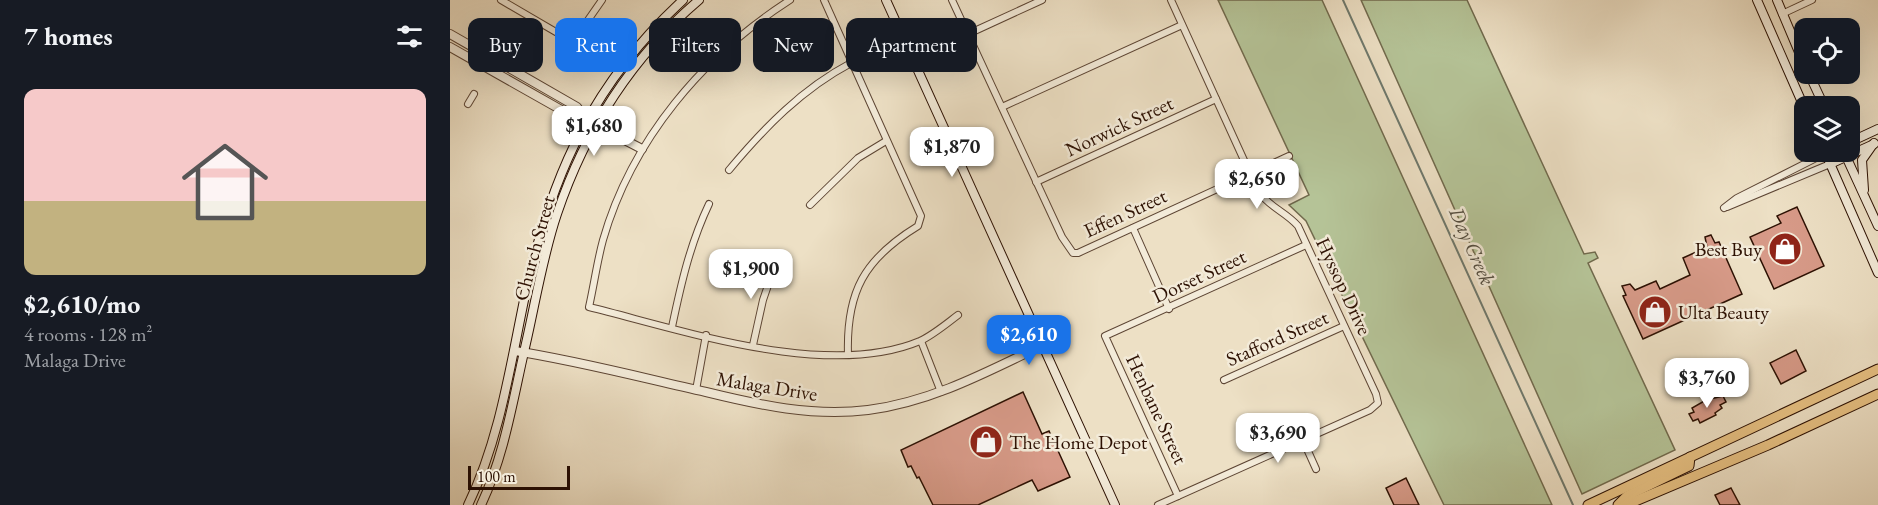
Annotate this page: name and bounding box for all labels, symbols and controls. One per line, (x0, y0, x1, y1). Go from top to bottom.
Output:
chip: Buy (468, 18, 543, 72)
chip: Rent (555, 18, 637, 72)
chip: Filters (649, 18, 741, 72)
chip: New (753, 18, 834, 72)
chip: Apartment (846, 18, 977, 72)
map controls (1794, 18, 1860, 162)
button: locate (1794, 18, 1860, 84)
text: 7 homes (24, 19, 113, 53)
icon: filters (393, 20, 426, 53)
street label: Norwick Street (1061, 89, 1178, 162)
button: layers (1794, 96, 1860, 162)
pin: $1,680 (545, 106, 643, 157)
text: $1,680 (566, 112, 622, 138)
pin: $1,870 (903, 127, 1001, 178)
icon: home (171, 128, 279, 236)
text: $1,870 (924, 133, 980, 159)
pin: $2,650 (1208, 159, 1306, 210)
text: $2,650 (1229, 165, 1285, 191)
street label: Effen Street (1079, 182, 1171, 244)
street label: Church Street (507, 192, 561, 304)
water label: Day Creek (1443, 202, 1502, 290)
shop icon: Best Buy (1767, 231, 1803, 267)
street label: Hyssop Drive (1310, 233, 1378, 339)
place label: Best Buy (1695, 236, 1762, 262)
street label: Dorset Street (1148, 243, 1251, 309)
pin: $1,900 (702, 249, 800, 300)
text: $1,900 (723, 255, 779, 281)
text: $2,610/mo (24, 287, 140, 321)
shop icon: Ulta Beauty (1637, 294, 1673, 330)
place label: Ulta Beauty (1678, 299, 1769, 325)
street label: Stafford Street (1222, 304, 1333, 372)
pin: $2,610 (980, 315, 1078, 366)
text: 4 rooms · 128 m² (24, 321, 152, 347)
text: $2,610 (1001, 321, 1057, 347)
text: Malaga Drive (24, 347, 126, 373)
street label: Henbane Street (1120, 350, 1194, 469)
pin: $3,760 (1658, 358, 1756, 409)
text: $3,760 (1679, 364, 1735, 390)
street label: Malaga Drive (715, 365, 819, 407)
pin: $3,690 (1229, 413, 1327, 464)
text: $3,690 (1250, 419, 1306, 445)
shop icon: The Home Depot (968, 424, 1004, 460)
place label: The Home Depot (1009, 429, 1148, 455)
scale bar (468, 463, 570, 490)
text: 100 m (477, 466, 516, 487)

